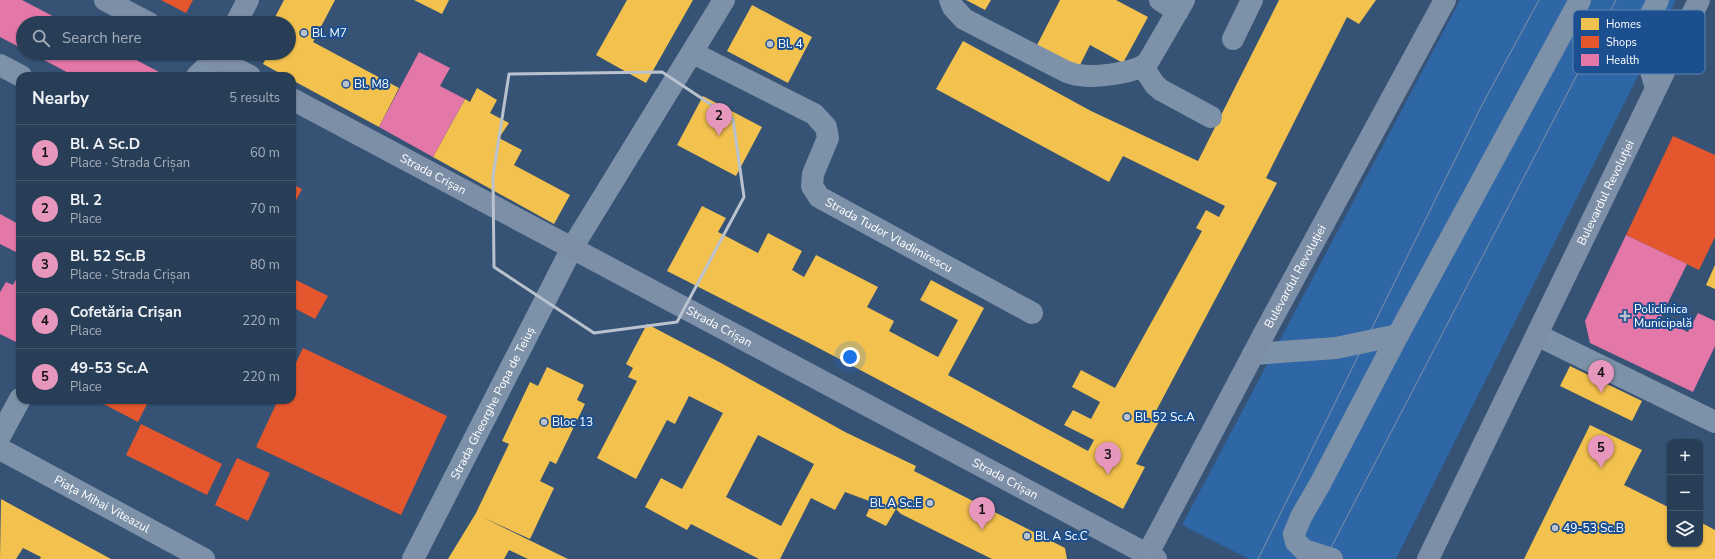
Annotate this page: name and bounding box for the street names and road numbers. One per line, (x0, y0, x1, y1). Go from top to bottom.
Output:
street label: Bulevardul Revoluției (1573, 137, 1638, 248)
street label: Strada Crișan (397, 150, 469, 198)
street label: Strada Tudor Vladimirescu (822, 194, 955, 276)
street label: Bulevardul Revoluției (1261, 222, 1330, 331)
street label: Strada Crișan (683, 302, 755, 351)
street label: Strada Gheorghe Popa de Teiuș (447, 324, 539, 482)
street label: Strada Crișan (969, 455, 1041, 503)
street label: Piața Mihai Viteazul (51, 472, 153, 537)

